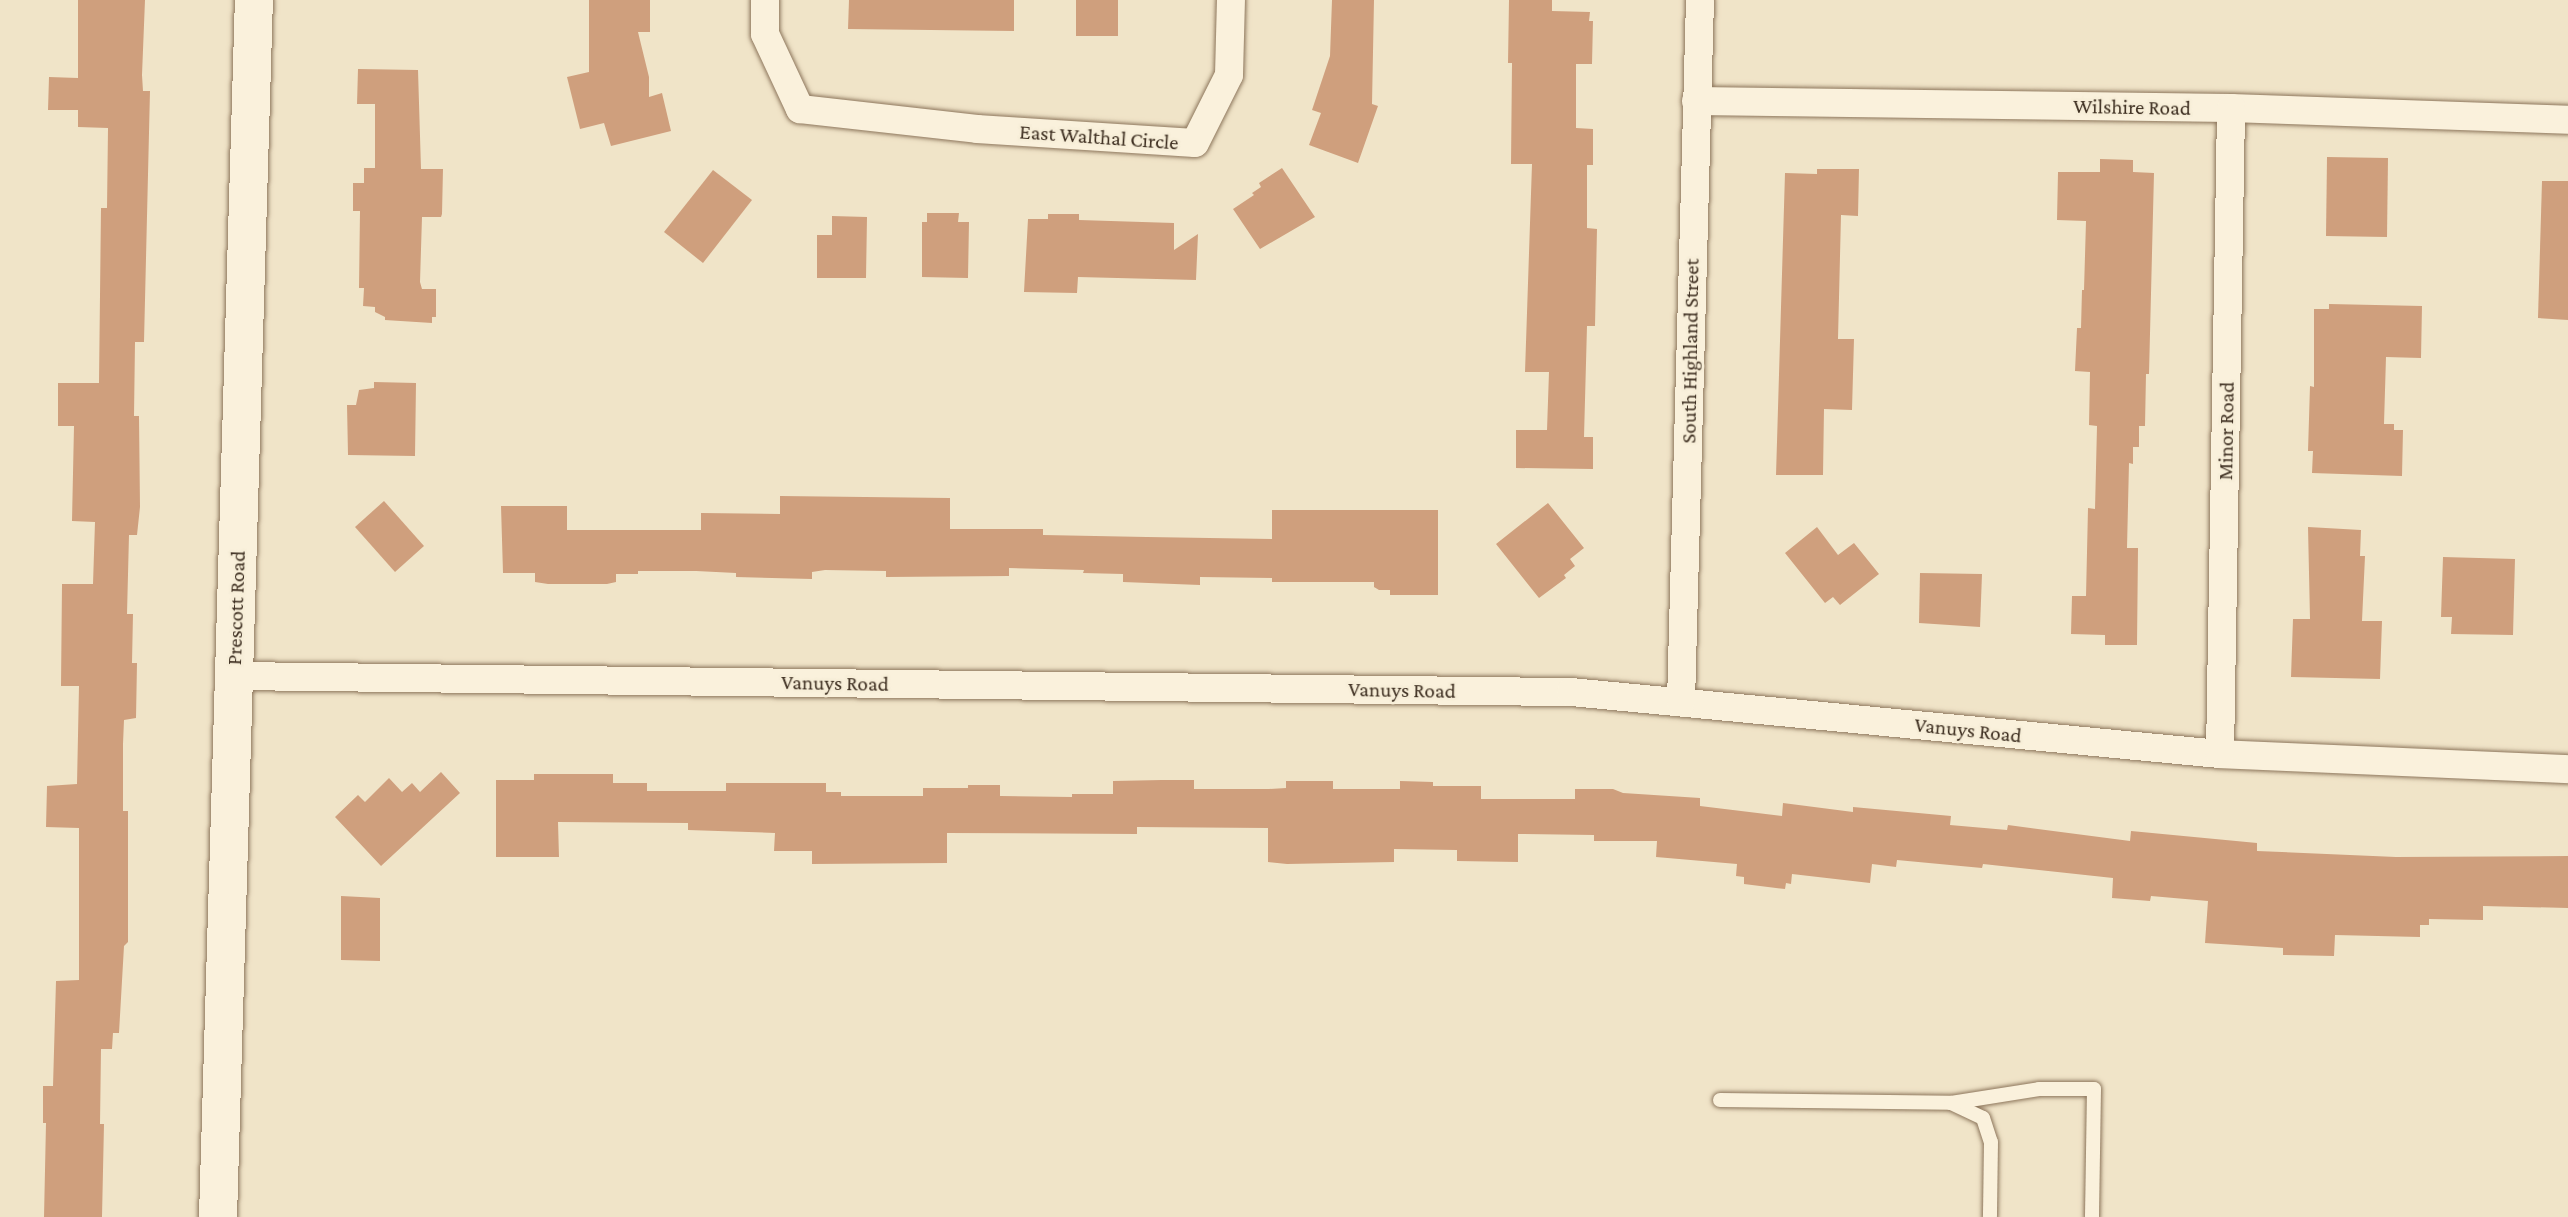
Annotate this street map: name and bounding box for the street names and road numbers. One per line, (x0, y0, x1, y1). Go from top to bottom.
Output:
street label: Wilshire Road (2073, 93, 2191, 121)
street label: East Walthal Circle (1019, 119, 1179, 155)
street label: South Highland Street (1676, 258, 1704, 444)
street label: Minor Road (2213, 381, 2239, 481)
street label: Prescott Road (221, 550, 251, 666)
street label: Vanuys Road (781, 669, 889, 697)
street label: Vanuys Road (1348, 676, 1456, 704)
street label: Vanuys Road (1913, 712, 2023, 748)

